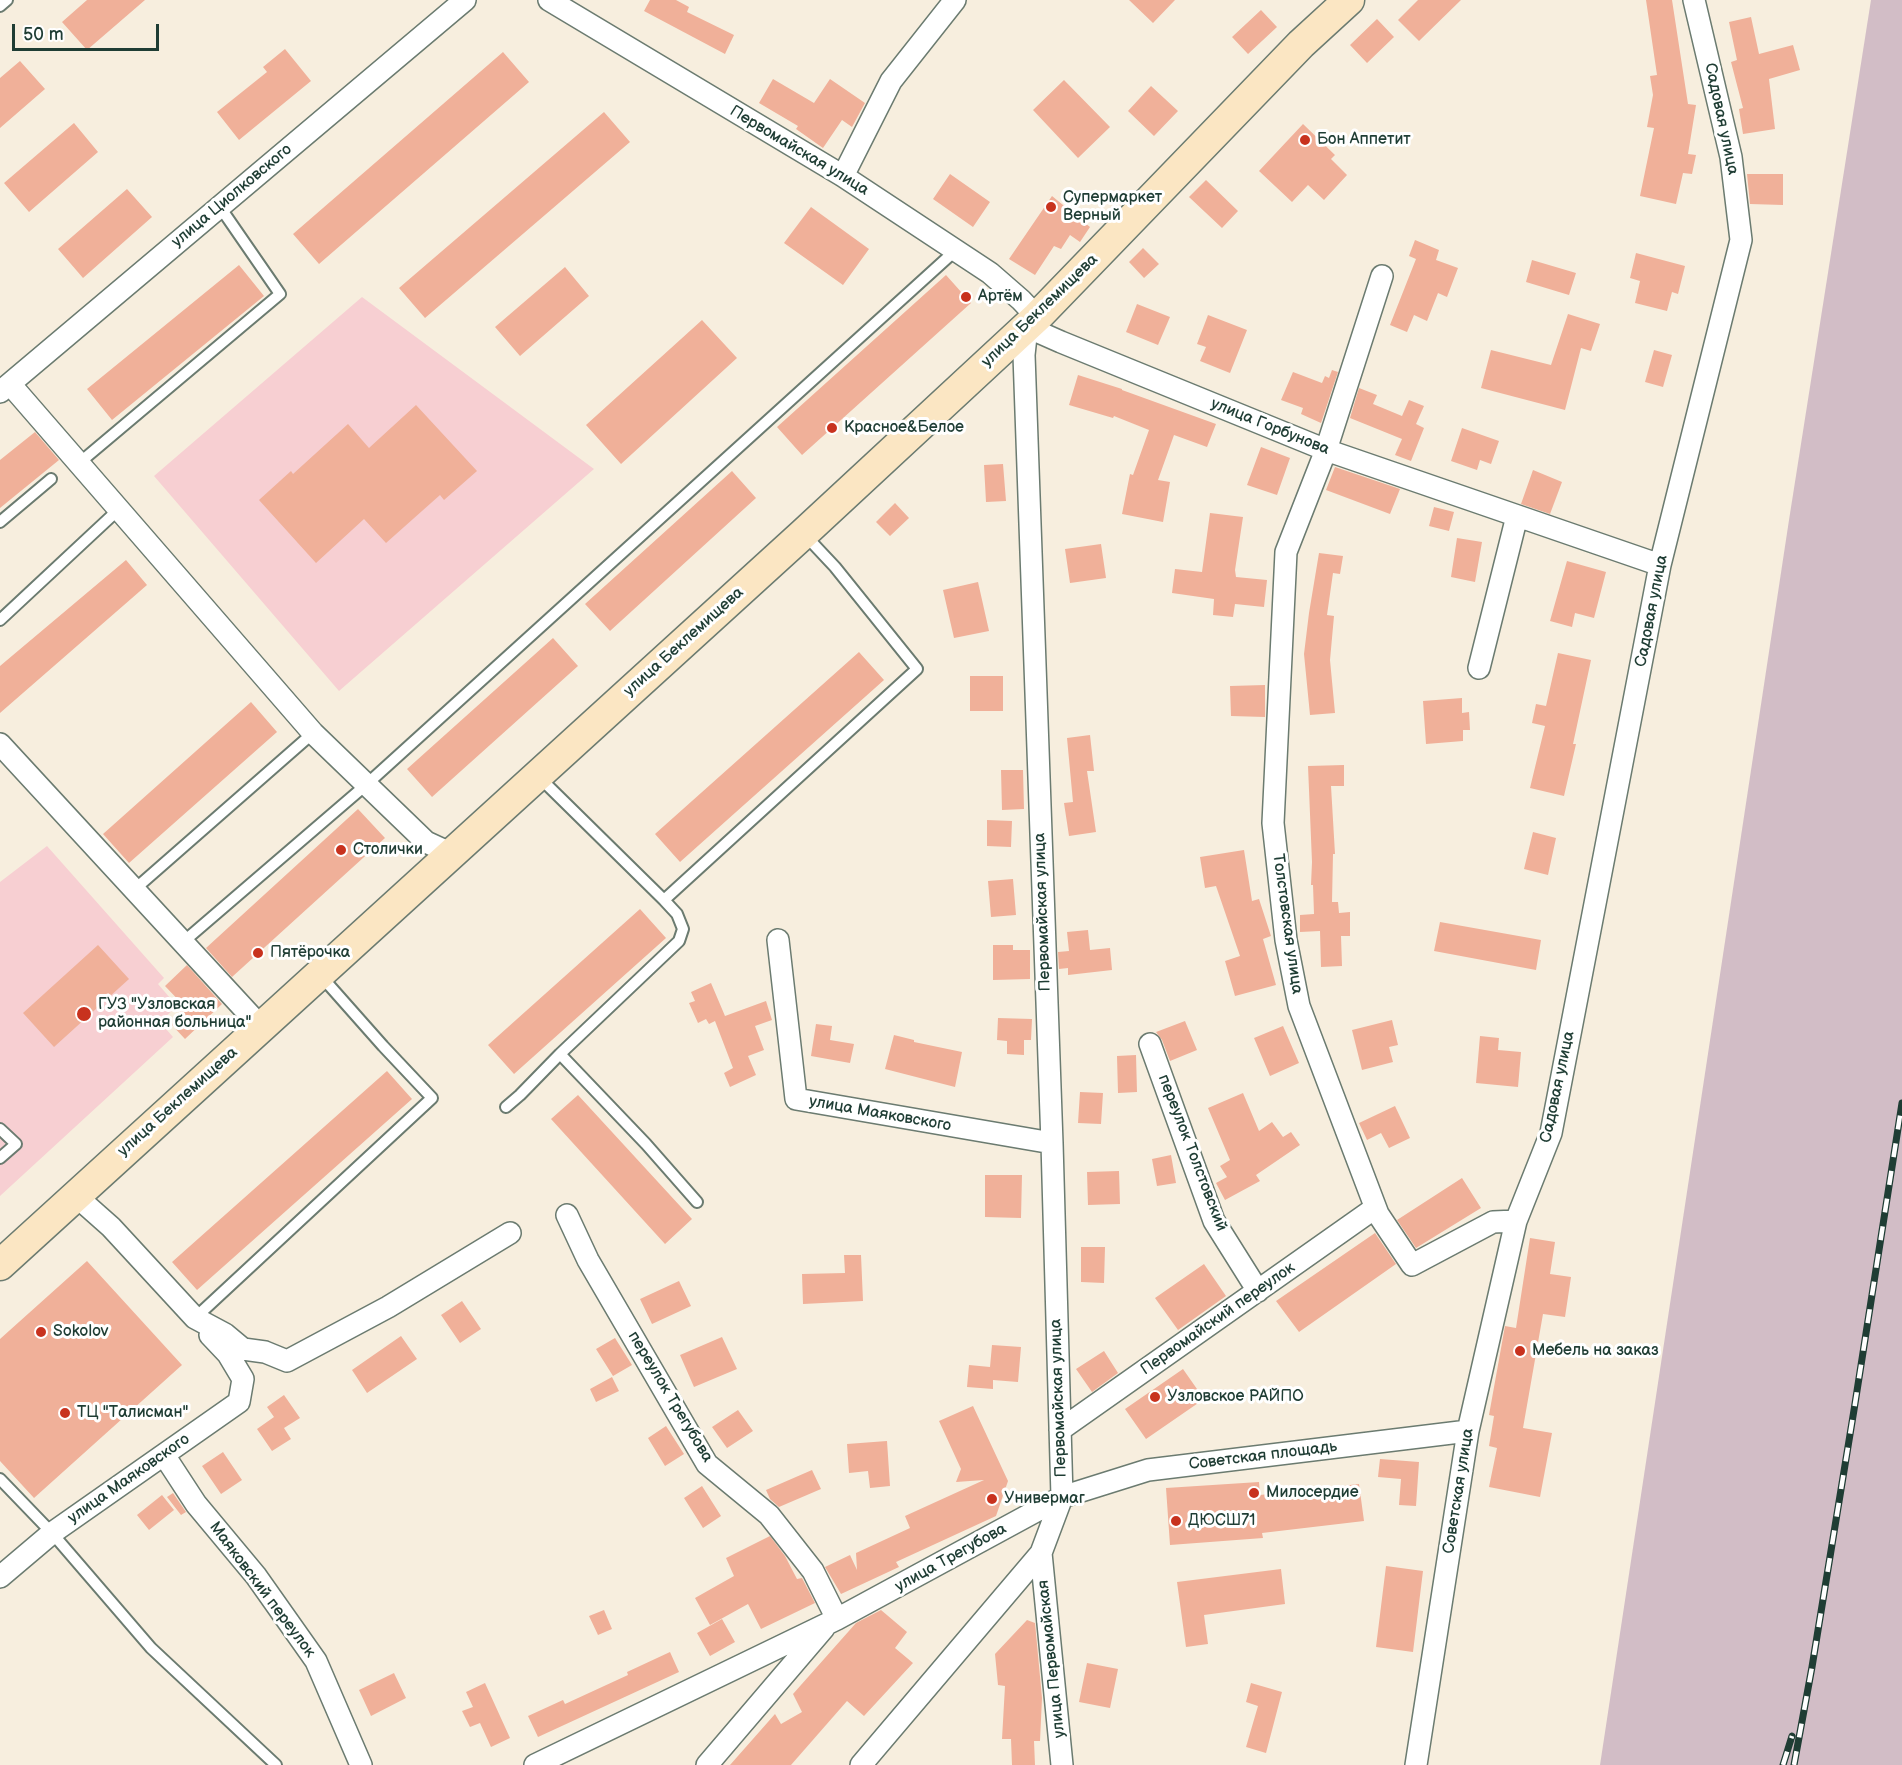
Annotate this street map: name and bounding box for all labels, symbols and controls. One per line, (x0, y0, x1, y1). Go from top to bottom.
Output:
scale bar (15, 12, 162, 50)
text: 50 m (23, 24, 64, 45)
street label: Садовая улица (1700, 61, 1742, 177)
street label: Первомайская улица (726, 102, 872, 200)
place label: Бон Аппетит (1317, 130, 1411, 150)
marker: Бон Аппетит (1298, 133, 1312, 147)
street label: улица Циолковского (168, 140, 296, 252)
place label: Супермаркет Верный (1063, 188, 1162, 226)
marker: Супермаркет Верный (1044, 200, 1058, 214)
street label: улица Беклемищева (978, 250, 1102, 372)
place label: Артём (978, 287, 1023, 307)
marker: Артём (959, 290, 973, 304)
street label: улица Горбунова (1208, 394, 1332, 460)
place label: Красное&Белое (844, 418, 964, 438)
marker: Красное&Белое (825, 421, 839, 435)
street label: Садовая улица (1632, 553, 1672, 669)
street label: улица Беклемищева (620, 583, 748, 701)
street label: Первомайская улица (1031, 832, 1055, 992)
place label: Столички (353, 840, 423, 860)
marker: Столички (334, 843, 348, 857)
street label: Толстовская улица (1268, 853, 1306, 995)
place label: Пятёрочка (270, 943, 350, 963)
marker: Пятёрочка (251, 946, 265, 960)
place label: ГУЗ "Узловская районная больница" (98, 995, 252, 1033)
marker: ГУЗ "Узловская районная больница" (75, 1005, 93, 1023)
street label: Садовая улица (1537, 1029, 1579, 1145)
street label: улица Беклемищева (114, 1043, 242, 1161)
street label: переулок Толстовский (1153, 1072, 1231, 1234)
street label: улица Маяковского (807, 1092, 953, 1136)
street label: Первомайский переулок (1137, 1258, 1299, 1380)
street label: Первомайская улица (1047, 1318, 1071, 1478)
place label: Sokolov (53, 1322, 109, 1342)
marker: Sokolov (34, 1325, 48, 1339)
street label: переулок Трегубова (623, 1328, 717, 1466)
place label: Мебель на заказ (1532, 1341, 1659, 1361)
marker: Мебель на заказ (1513, 1344, 1527, 1358)
place label: Узловское РАЙПО (1167, 1387, 1304, 1407)
marker: Узловское РАЙПО (1148, 1390, 1162, 1404)
place label: ТЦ "Талисман" (77, 1403, 188, 1423)
marker: ТЦ "Талисман" (58, 1406, 72, 1420)
street label: Советская улица (1440, 1427, 1478, 1555)
street label: улица Маяковского (65, 1430, 193, 1528)
street label: Советская площадь (1188, 1437, 1338, 1475)
place label: Милосердие (1266, 1483, 1359, 1503)
marker: Милосердие (1247, 1486, 1261, 1500)
place label: Универмаг (1004, 1489, 1085, 1509)
marker: Универмаг (985, 1492, 999, 1506)
place label: ДЮСШ71 (1188, 1511, 1255, 1531)
marker: ДЮСШ71 (1169, 1514, 1183, 1528)
street label: Маяковский переулок (205, 1518, 319, 1662)
street label: улица Трегубова (892, 1519, 1010, 1597)
street label: улица Первомайская (1034, 1579, 1070, 1739)

